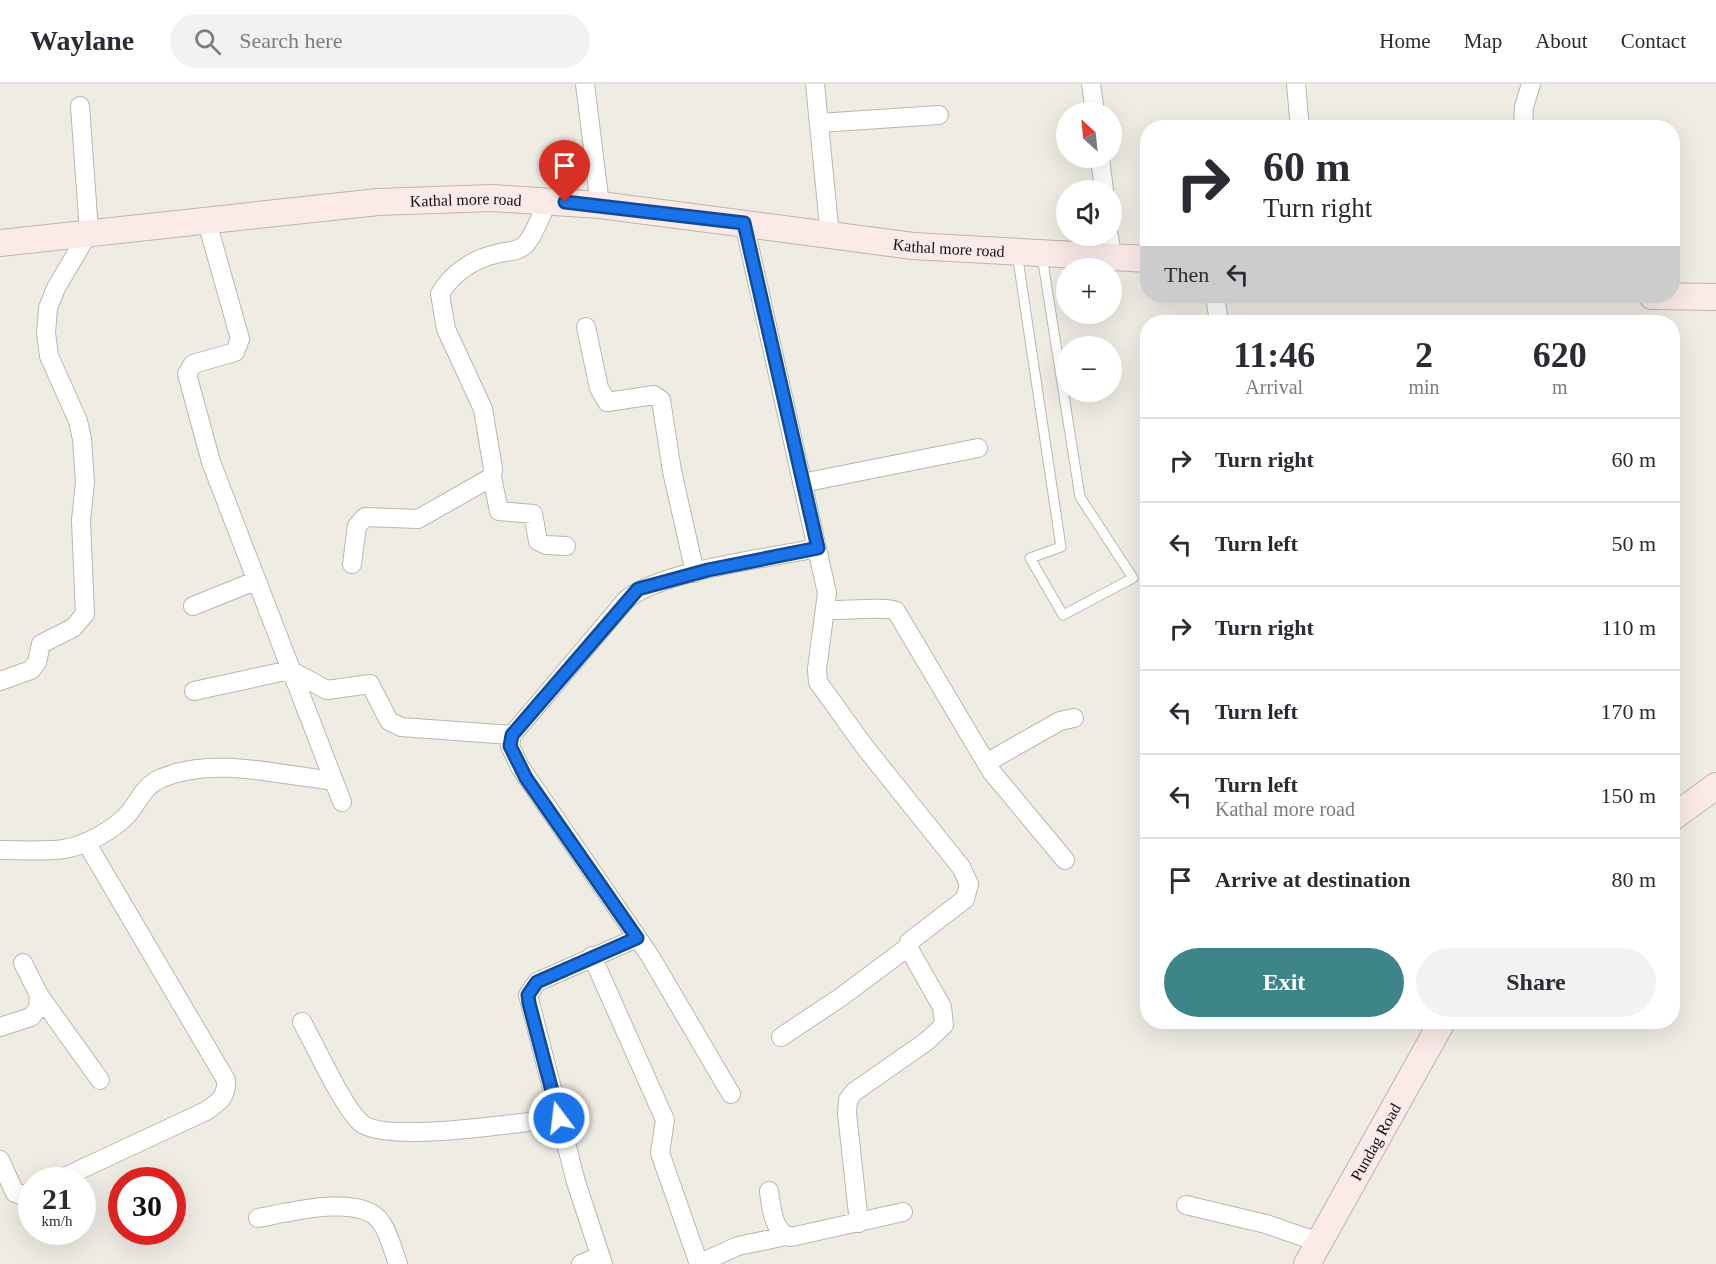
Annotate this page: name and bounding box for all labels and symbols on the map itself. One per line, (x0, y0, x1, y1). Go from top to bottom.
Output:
north arrow (1056, 102, 1122, 168)
pin (539, 140, 590, 202)
street label: Kathal more road (409, 189, 522, 209)
street label: Kathal more road (892, 235, 1005, 260)
position arrow (527, 1086, 591, 1150)
street label: Pundag Road (1347, 1100, 1404, 1183)
speed limit sign: 30 (108, 1167, 186, 1245)

